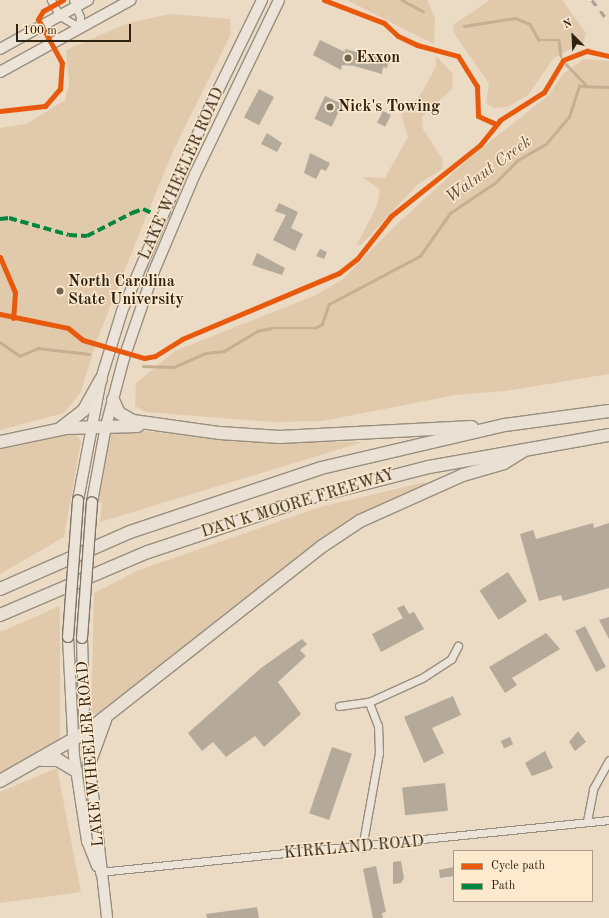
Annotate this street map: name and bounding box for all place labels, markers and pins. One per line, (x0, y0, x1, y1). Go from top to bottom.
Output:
place label: Exxon (356, 48, 400, 68)
marker: Exxon (343, 53, 353, 63)
place label: Nick's Towing (338, 97, 440, 117)
marker: Nick's Towing (325, 102, 335, 112)
place label: North Carolina State University (68, 272, 184, 310)
marker: North Carolina State University (55, 286, 65, 296)

